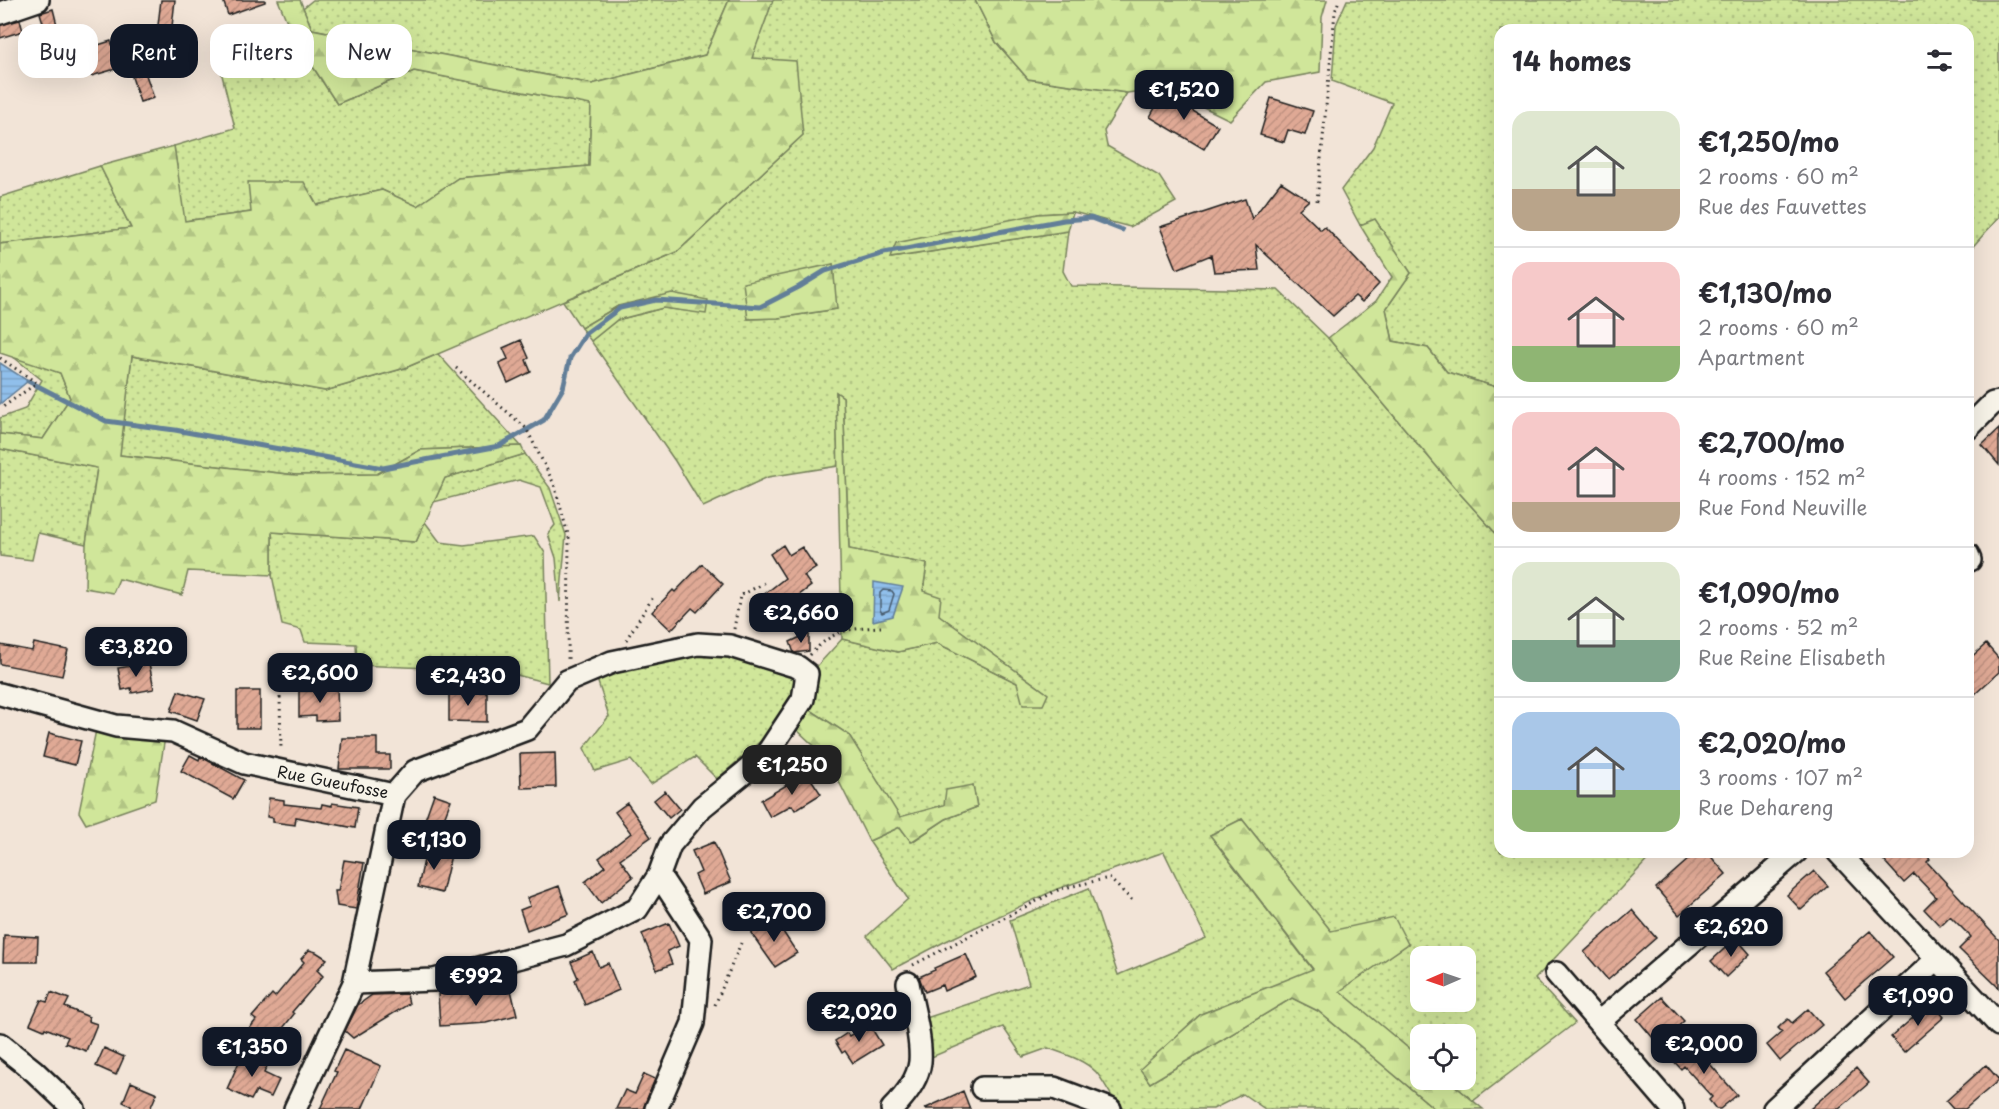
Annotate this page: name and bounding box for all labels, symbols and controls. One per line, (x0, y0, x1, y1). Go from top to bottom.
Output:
chip: Buy (18, 24, 98, 78)
chip: Rent (110, 24, 198, 78)
chip: Filters (210, 24, 314, 78)
chip: New (326, 24, 412, 78)
text: 14 homes (1512, 41, 1631, 80)
icon: filters (1923, 44, 1956, 77)
pin: €1,520 (1135, 70, 1233, 121)
text: €1,520 (1149, 74, 1219, 104)
text: €1,250/mo (1698, 122, 1839, 161)
icon: home (1560, 135, 1632, 207)
text: 2 rooms · 60 m² (1698, 161, 1859, 191)
text: Rue des Fauvettes (1698, 191, 1866, 221)
text: €1,130/mo (1698, 273, 1832, 312)
icon: home (1560, 286, 1632, 358)
text: 2 rooms · 60 m² (1698, 312, 1859, 342)
text: Apartment (1698, 342, 1805, 372)
text: €2,700/mo (1698, 423, 1845, 462)
icon: home (1560, 436, 1632, 508)
text: 4 rooms · 152 m² (1698, 462, 1866, 492)
text: Rue Fond Neuville (1698, 492, 1867, 522)
text: €1,090/mo (1698, 573, 1839, 612)
icon: home (1560, 586, 1632, 658)
pin: €2,660 (752, 593, 850, 644)
text: €2,660 (763, 597, 839, 627)
text: 2 rooms · 52 m² (1698, 612, 1858, 642)
pin: €3,820 (87, 627, 185, 678)
text: €3,820 (99, 631, 173, 661)
text: Rue Reine Elisabeth (1698, 642, 1886, 672)
pin: €2,600 (271, 653, 369, 704)
pin: €2,430 (419, 656, 517, 707)
text: €2,600 (282, 657, 358, 687)
text: €2,430 (430, 660, 506, 690)
text: €2,020/mo (1698, 723, 1846, 762)
icon: home (1560, 736, 1632, 808)
pin: €1,250 (743, 745, 841, 796)
text: €1,250 (756, 749, 828, 779)
street label: Rue Gueufosse (275, 758, 391, 804)
text: 3 rooms · 107 m² (1698, 762, 1863, 792)
text: Rue Dehareng (1698, 792, 1833, 822)
pin: €1,130 (385, 820, 483, 871)
text: €1,130 (401, 824, 467, 854)
pin: €2,700 (725, 892, 823, 943)
text: €2,700 (736, 896, 812, 926)
pin: €2,620 (1682, 907, 1780, 958)
text: €2,620 (1694, 911, 1768, 941)
north arrow (1410, 946, 1476, 1012)
map controls (1410, 946, 1476, 1090)
pin: €992 (440, 956, 512, 1007)
text: €992 (449, 960, 503, 990)
pin: €1,090 (1869, 976, 1967, 1027)
text: €1,090 (1882, 980, 1954, 1010)
pin: €2,020 (810, 992, 908, 1043)
text: €2,020 (821, 996, 897, 1026)
button: locate (1410, 1024, 1476, 1090)
pin: €2,000 (1655, 1024, 1753, 1075)
pin: €1,350 (203, 1027, 301, 1078)
text: €2,000 (1665, 1028, 1743, 1058)
text: €1,350 (216, 1031, 288, 1061)

